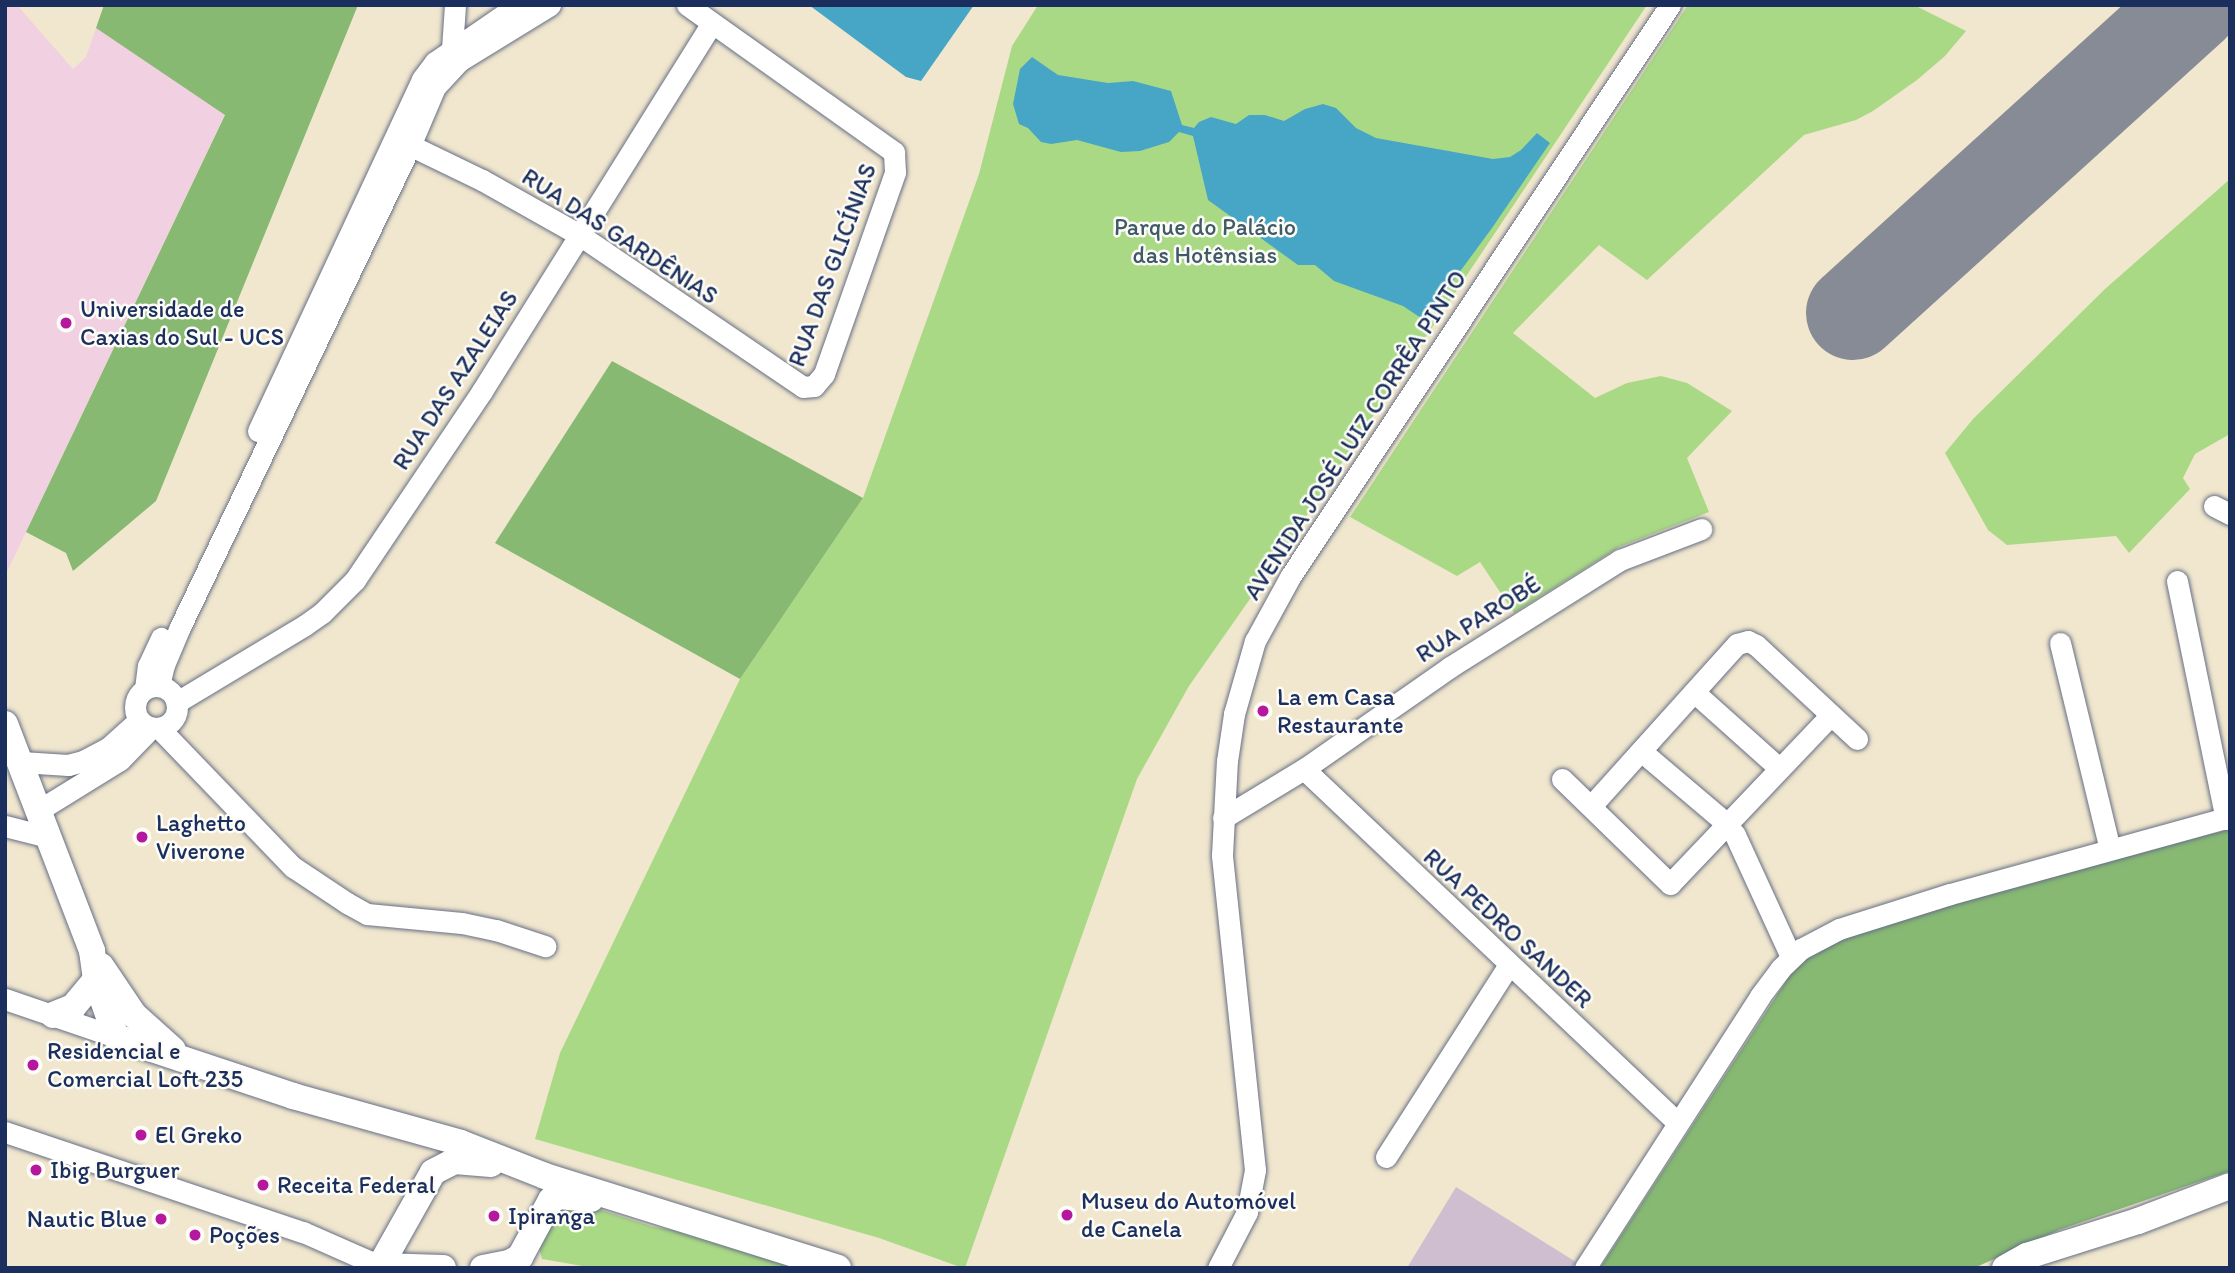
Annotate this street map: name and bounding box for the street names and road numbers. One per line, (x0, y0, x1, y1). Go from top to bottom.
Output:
street label: RUA DAS GLICÍNIAS (782, 159, 882, 371)
street label: RUA DAS GARDÊNIAS (516, 162, 724, 310)
street label: AVENIDA JOSÉ LUIZ CORRÊA PINTO (1238, 266, 1472, 604)
street label: RUA DAS AZALEIAS (386, 285, 524, 475)
street label: RUA PAROBÉ (1411, 570, 1545, 668)
street label: RUA PEDRO SANDER (1418, 843, 1598, 1013)

